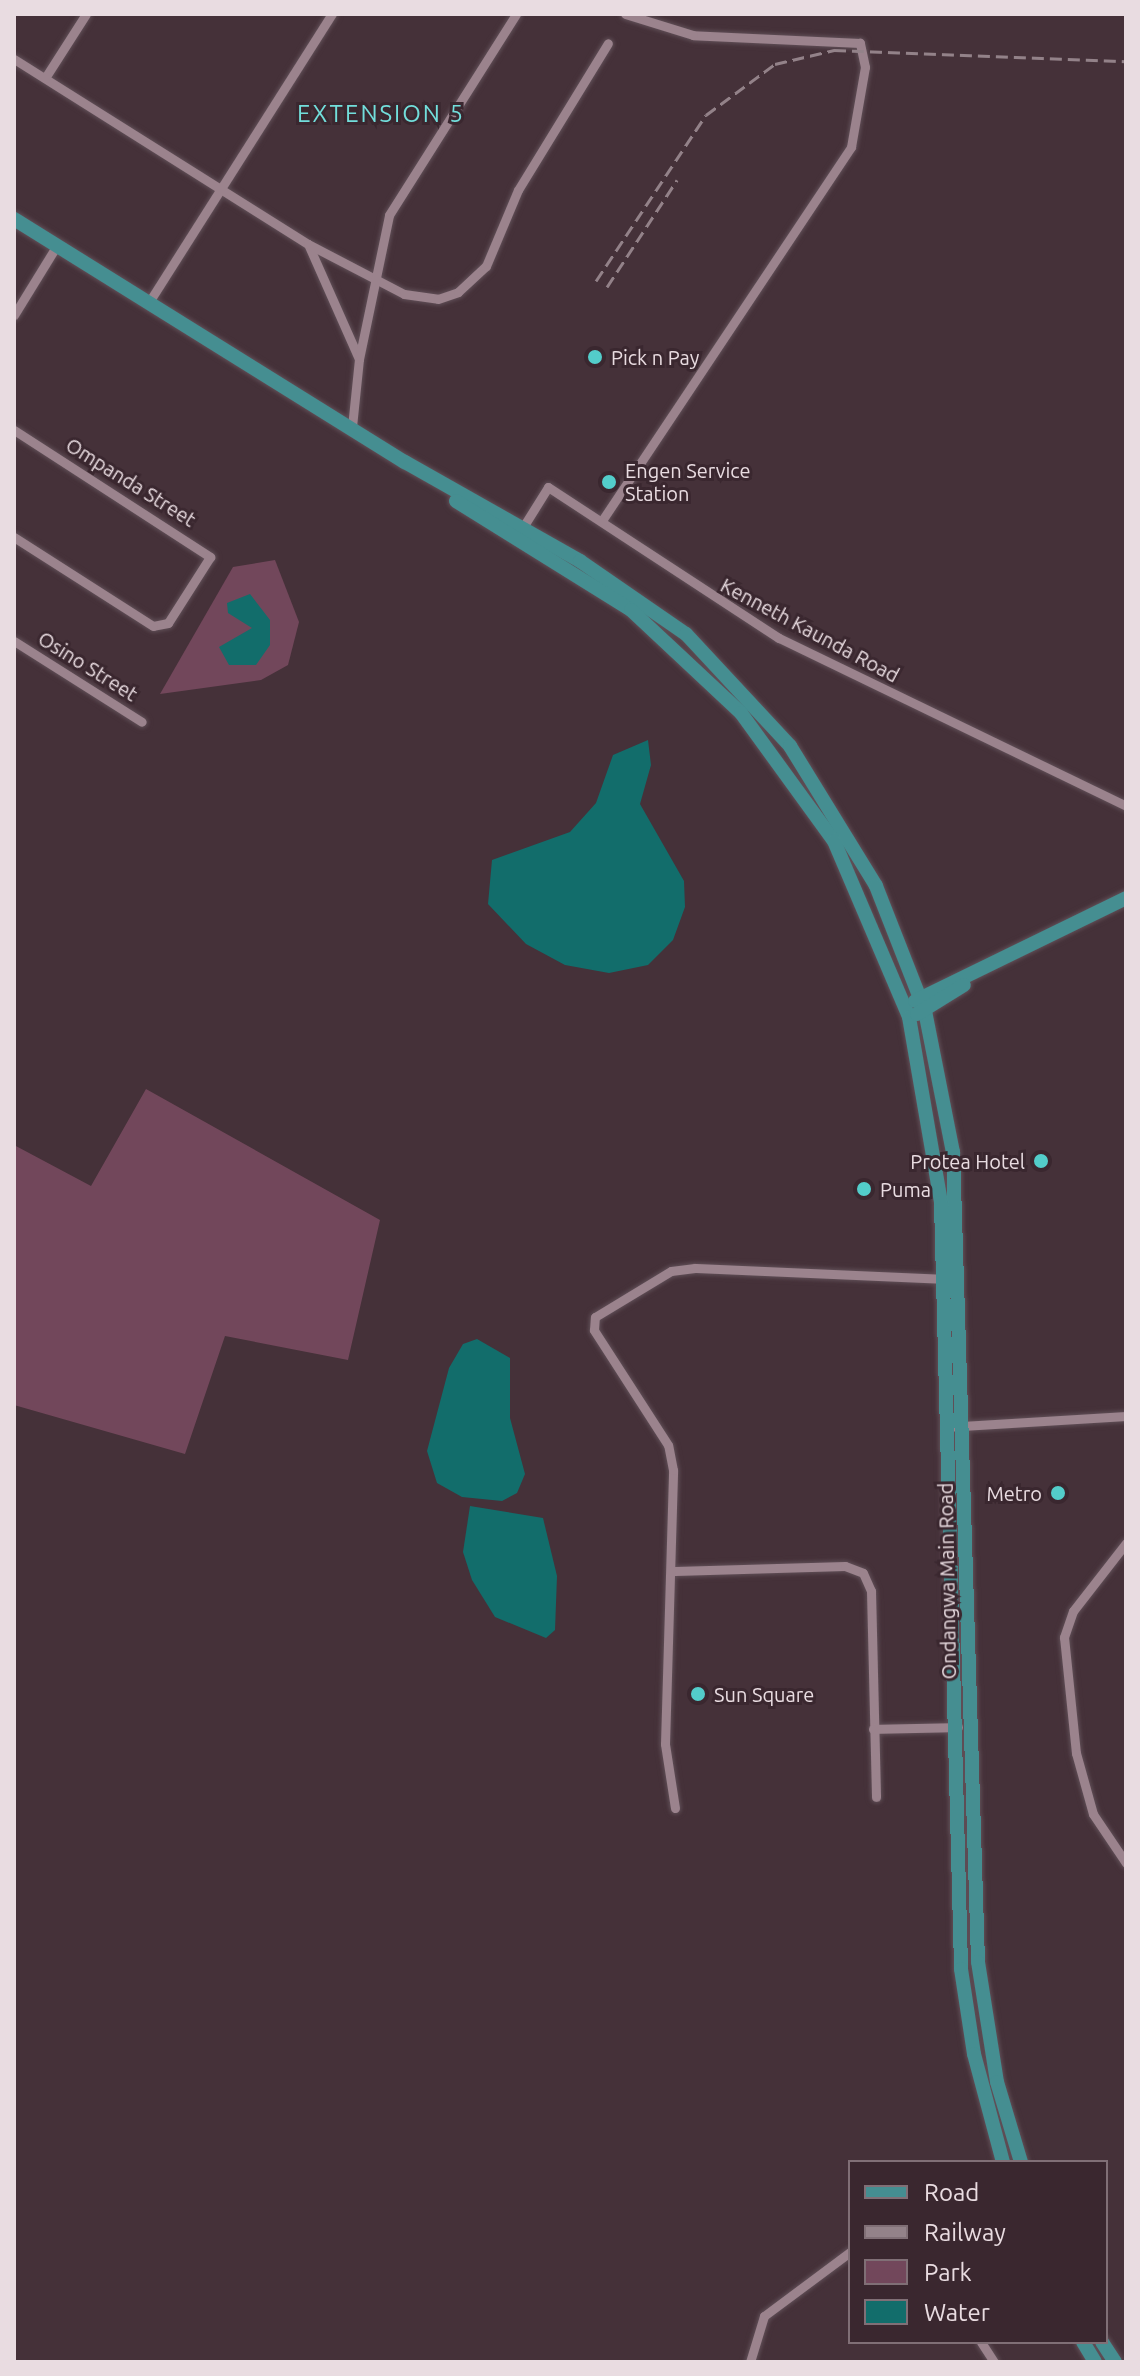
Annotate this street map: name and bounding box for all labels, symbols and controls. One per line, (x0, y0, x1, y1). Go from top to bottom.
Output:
district label: EXTENSION 5 (297, 100, 465, 128)
place label: Pick n Pay (611, 345, 699, 369)
marker: Pick n Pay (586, 348, 604, 366)
street label: Ompanda Street (62, 432, 200, 532)
place label: Engen Service Station (625, 458, 751, 505)
marker: Engen Service Station (600, 473, 618, 491)
street label: Kenneth Kaunda Road (717, 573, 903, 687)
street label: Osino Street (34, 626, 142, 706)
place label: Protea Hotel (910, 1149, 1025, 1173)
marker: Protea Hotel (1032, 1152, 1050, 1170)
place label: Puma (880, 1177, 931, 1201)
marker: Puma (855, 1180, 873, 1198)
place label: Metro (986, 1481, 1042, 1505)
street label: Ondangwa Main Road (933, 1482, 961, 1680)
marker: Metro (1049, 1484, 1067, 1502)
place label: Sun Square (714, 1682, 814, 1706)
marker: Sun Square (689, 1685, 707, 1703)
legend (848, 2160, 1108, 2344)
text: Road (924, 2179, 979, 2206)
text: Railway (924, 2219, 1006, 2246)
text: Park (924, 2259, 972, 2286)
text: Water (924, 2299, 990, 2326)

